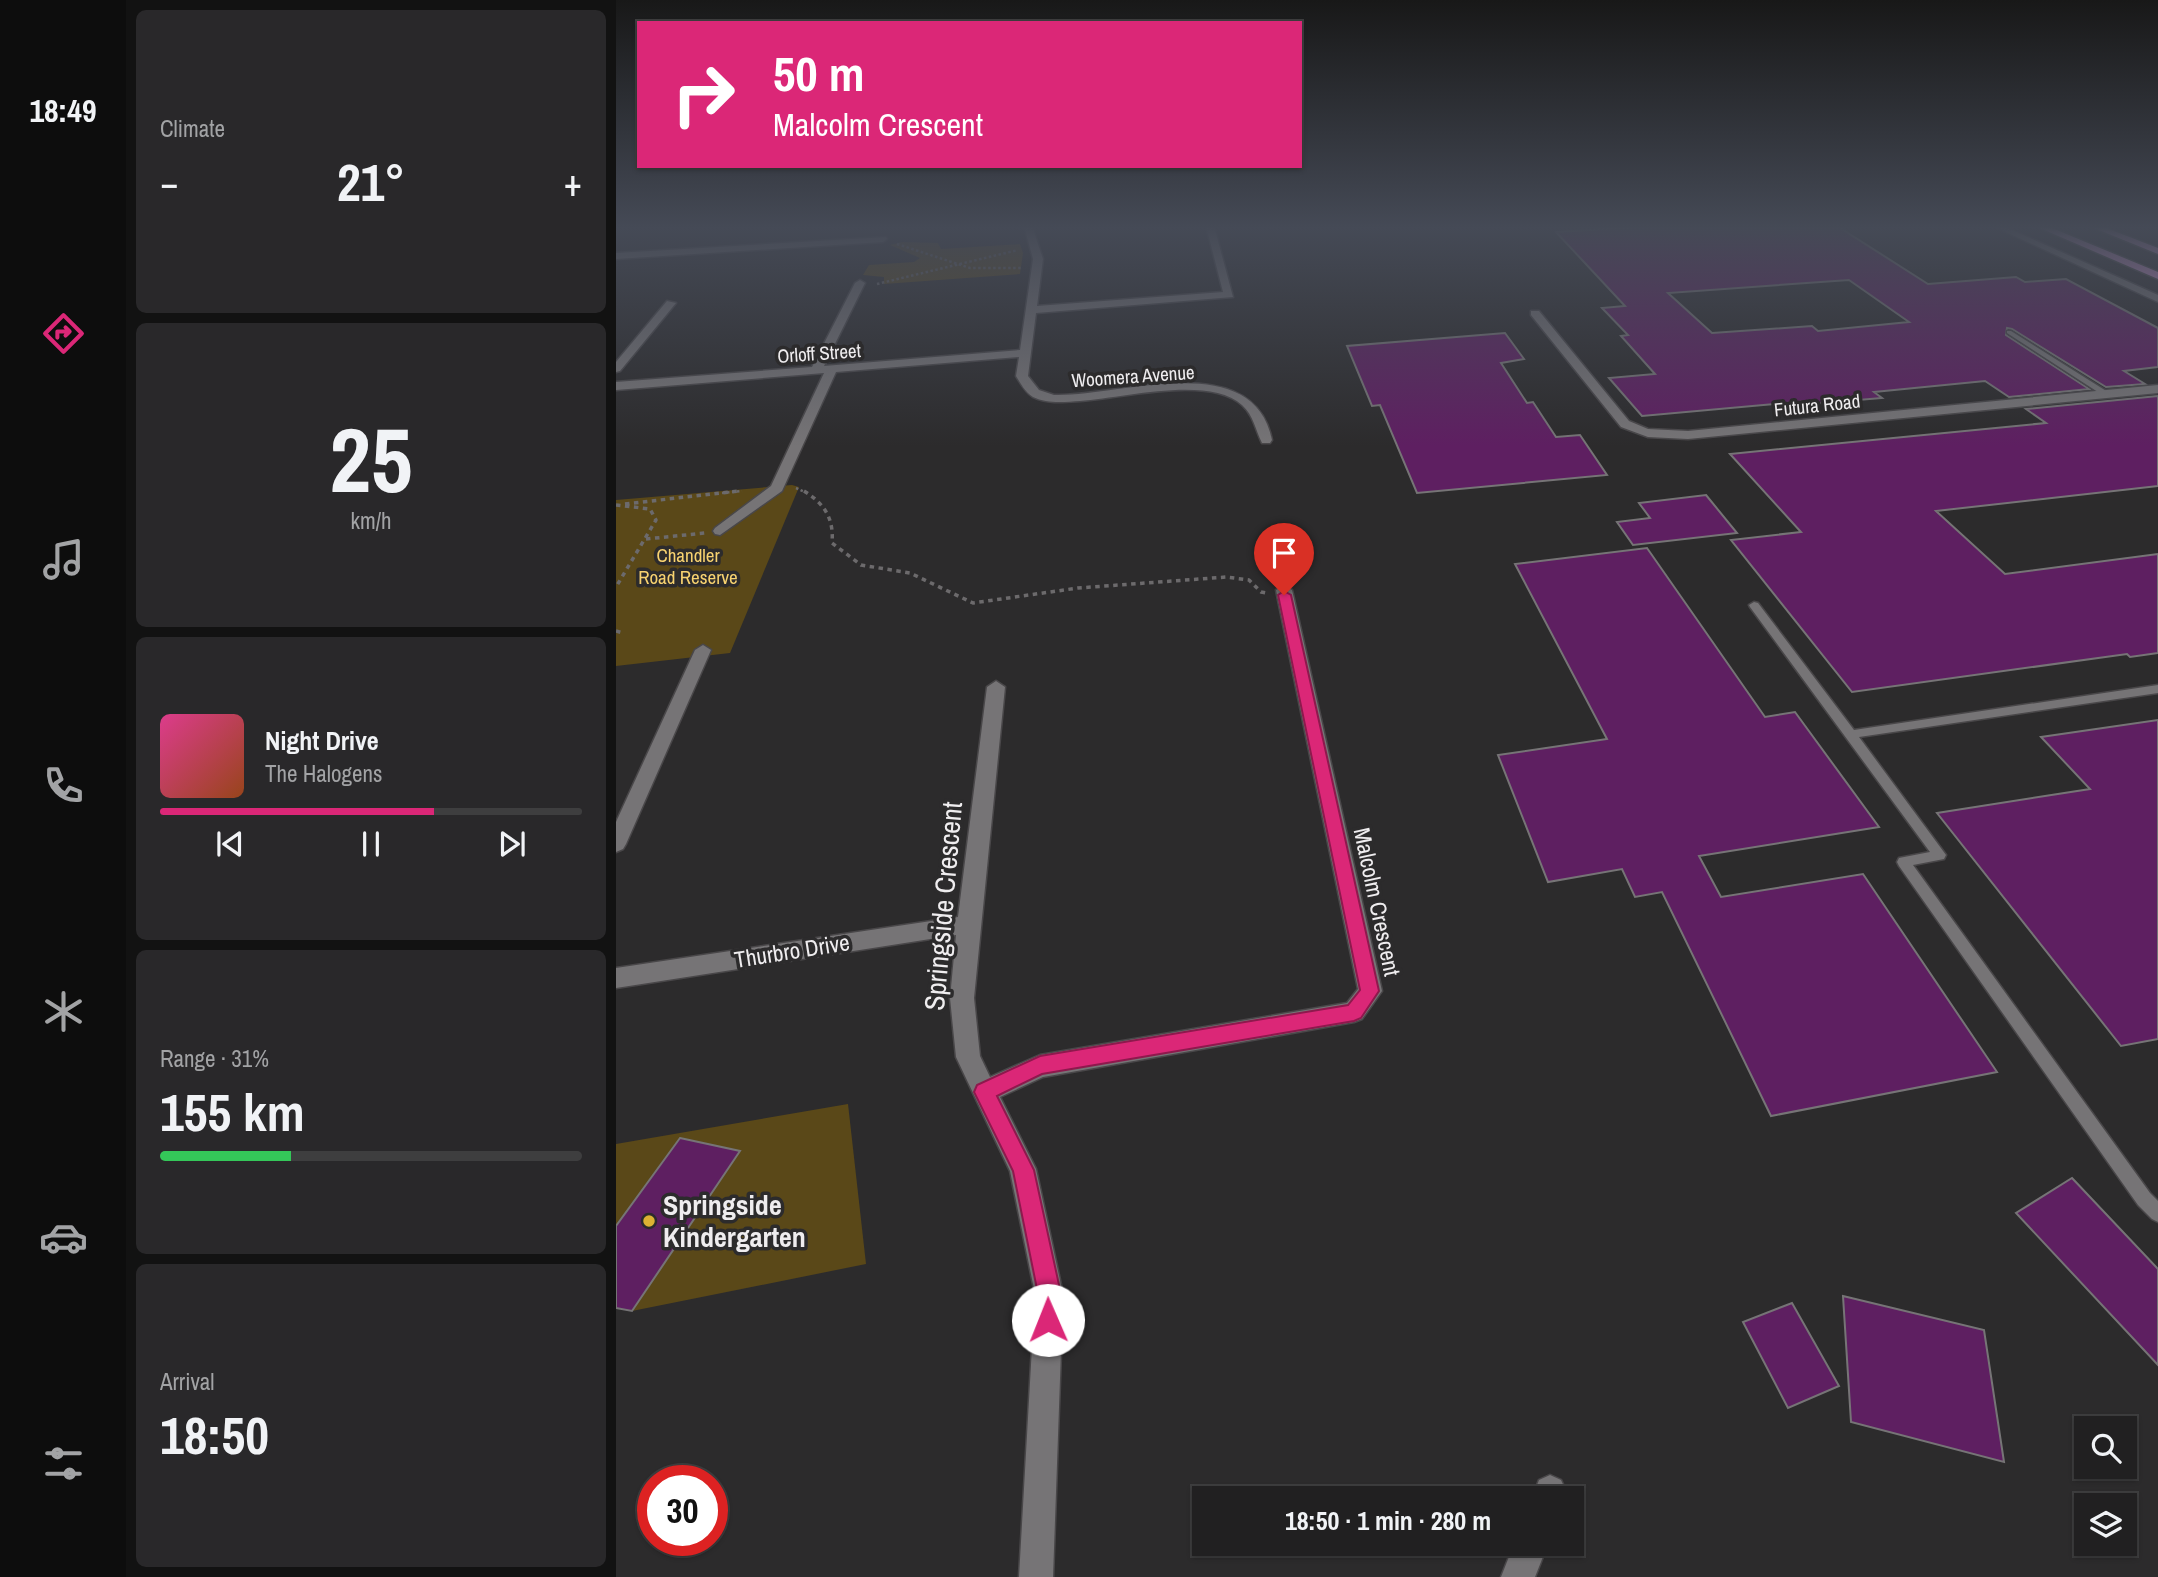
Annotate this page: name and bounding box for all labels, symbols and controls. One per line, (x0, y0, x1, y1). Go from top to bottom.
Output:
text: 50 m (773, 40, 865, 106)
icon: right (658, 49, 749, 140)
text: 18:49 (29, 89, 97, 132)
text: Malcolm Crescent (773, 103, 983, 146)
text: Climate (160, 113, 225, 144)
text: 21° (337, 147, 405, 217)
text: − (160, 157, 178, 208)
text: + (564, 157, 582, 208)
icon: directions (39, 309, 88, 358)
street label: Orloff Street (776, 337, 862, 369)
street label: Woomera Avenue (1071, 359, 1195, 393)
street label: Futura Road (1773, 388, 1861, 422)
text: 25 (330, 398, 413, 520)
text: km/h (351, 505, 391, 536)
pin (1254, 523, 1314, 595)
icon: arrive (1265, 534, 1303, 572)
icon: music (39, 535, 88, 584)
park label: Chandler Road Reserve (638, 542, 738, 590)
text: Night Drive (265, 723, 379, 758)
text: The Halogens (265, 758, 382, 789)
icon: phone (39, 761, 88, 810)
street label: Springside Crescent (915, 800, 971, 1012)
icon: previous (211, 825, 249, 863)
icon: pause (352, 825, 390, 863)
icon: next (493, 825, 531, 863)
street label: Malcolm Crescent (1347, 825, 1408, 979)
street label: Thurbro Drive (732, 926, 852, 975)
icon: climate (39, 987, 88, 1036)
text: Range · 31% (160, 1043, 269, 1074)
text: 155 km (160, 1077, 305, 1147)
place label: Springside Kindergarten (663, 1186, 806, 1256)
icon: car (39, 1213, 88, 1262)
marker: Springside Kindergarten (641, 1213, 657, 1229)
position arrow (1011, 1283, 1085, 1357)
text: Arrival (160, 1366, 215, 1397)
text: 18:50 (160, 1400, 269, 1470)
map controls (2074, 1416, 2137, 1556)
button: search (2074, 1416, 2137, 1479)
icon: filters (39, 1439, 88, 1488)
speed limit sign: 30 (637, 1465, 728, 1556)
button: layers (2074, 1493, 2137, 1556)
text: 18:50 · 1 min · 280 m (1285, 1503, 1491, 1538)

